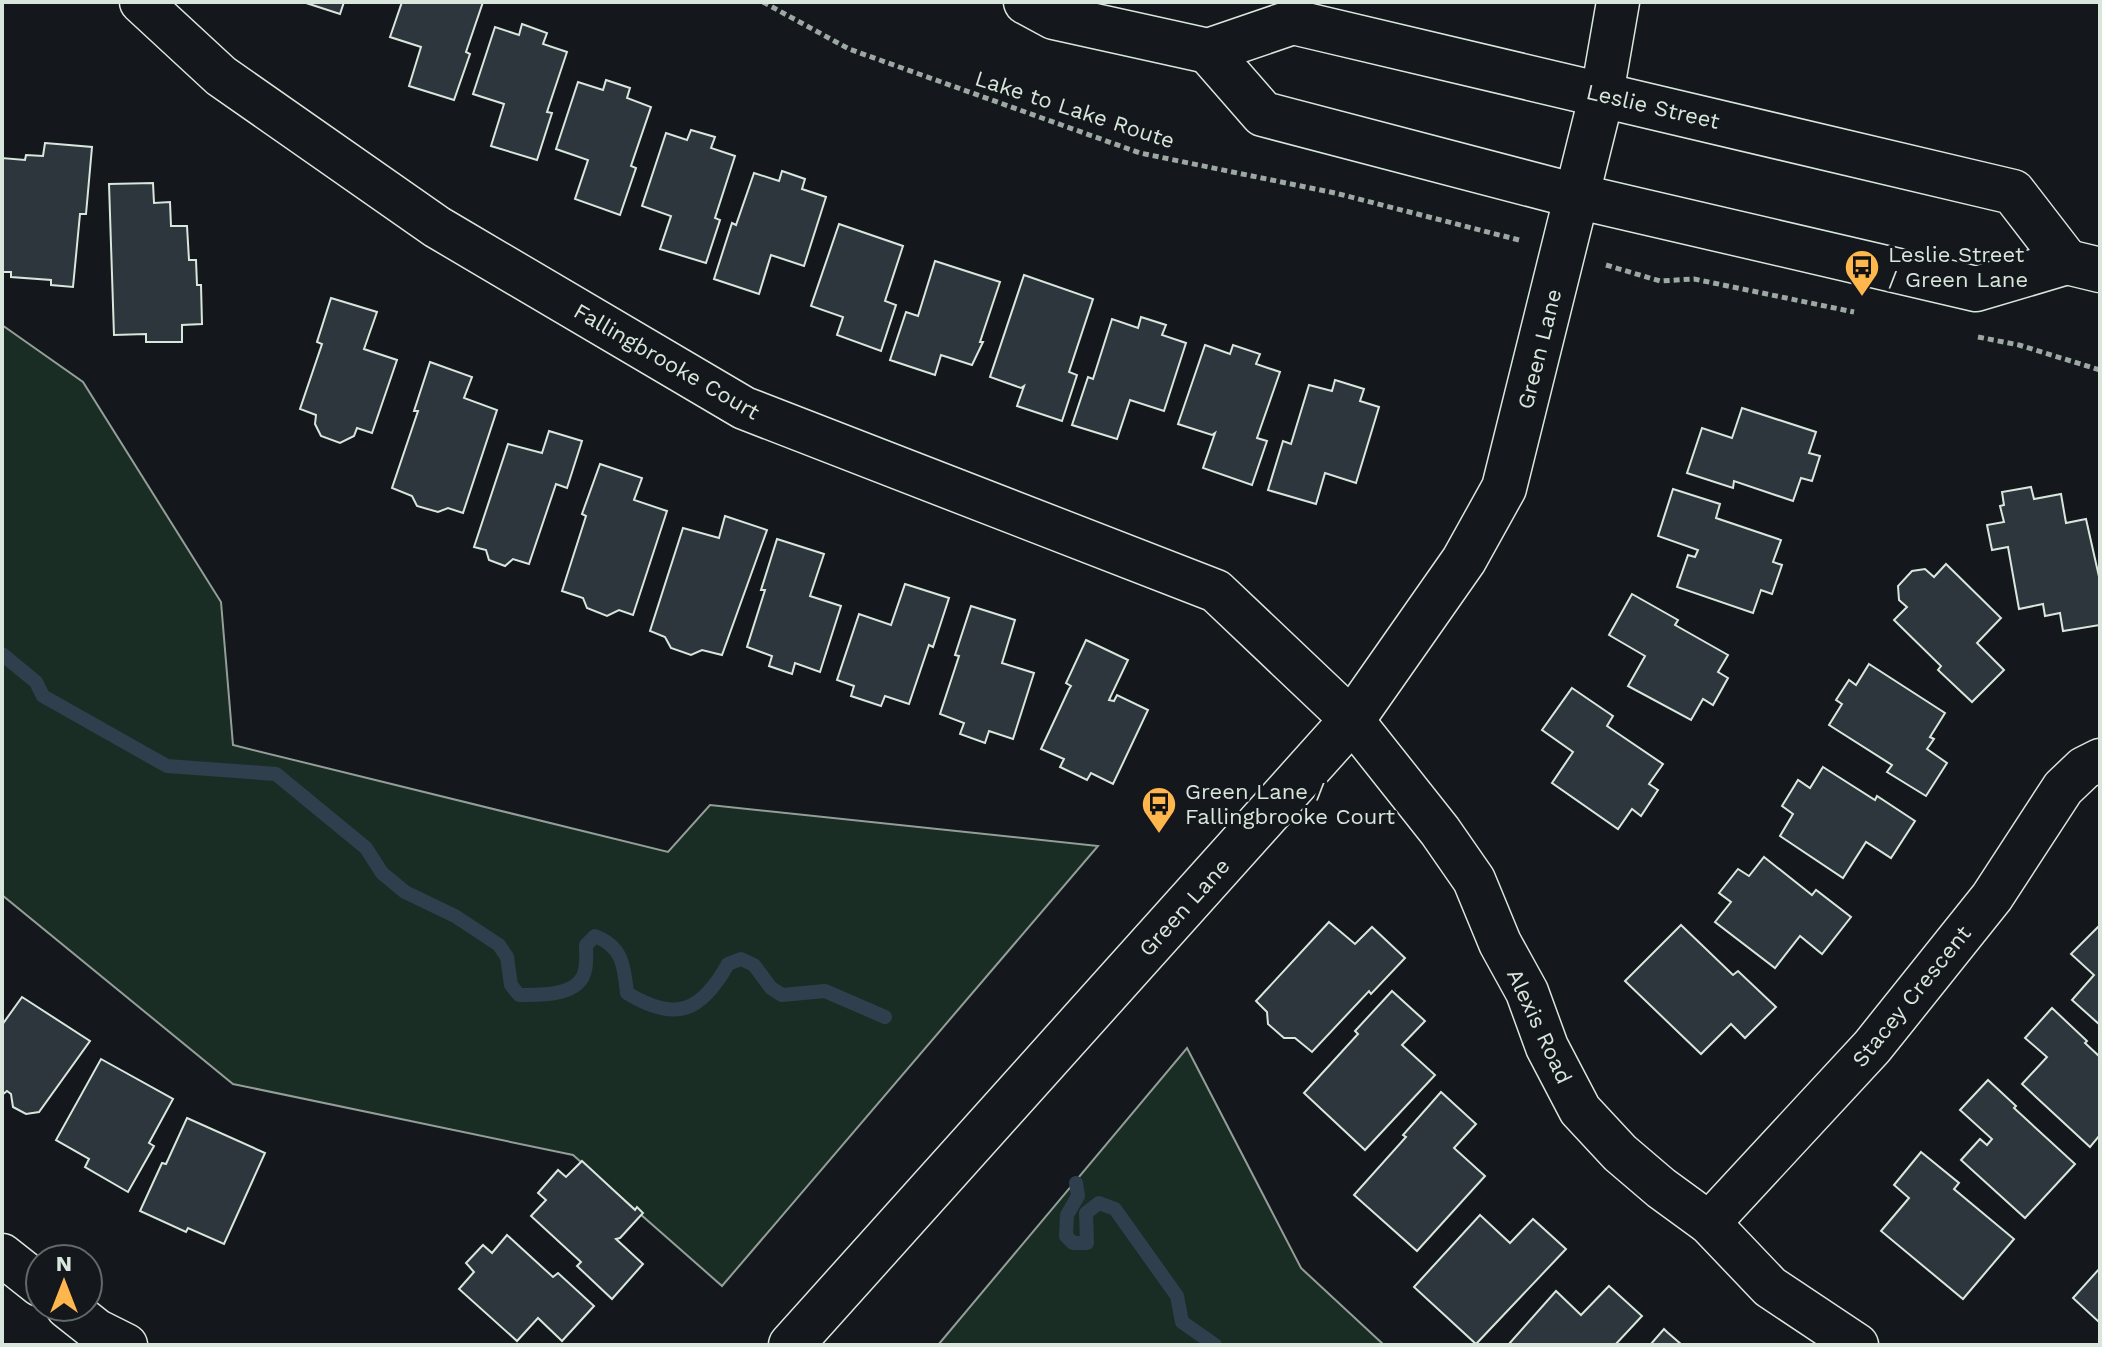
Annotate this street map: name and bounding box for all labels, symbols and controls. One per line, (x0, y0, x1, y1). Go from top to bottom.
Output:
street label: Lake to Lake Route (972, 65, 1178, 154)
street label: Leslie Street (1584, 79, 1722, 134)
place label: Leslie Street / Green Lane (1888, 242, 2028, 292)
bus stop icon: Leslie Street / Green Lane (1843, 248, 1881, 298)
street label: Green Lane (1512, 286, 1566, 412)
street label: Fallingbrooke Court (570, 298, 764, 425)
place label: Green Lane / Fallingbrooke Court (1185, 779, 1395, 829)
bus stop icon: Green Lane / Fallingbrooke Court (1140, 785, 1178, 835)
street label: Green Lane (1134, 853, 1235, 961)
street label: Stacey Crescent (1847, 921, 1976, 1072)
street label: Alexis Road (1502, 965, 1577, 1088)
north arrow (24, 1243, 104, 1323)
text: N (56, 1251, 72, 1276)

